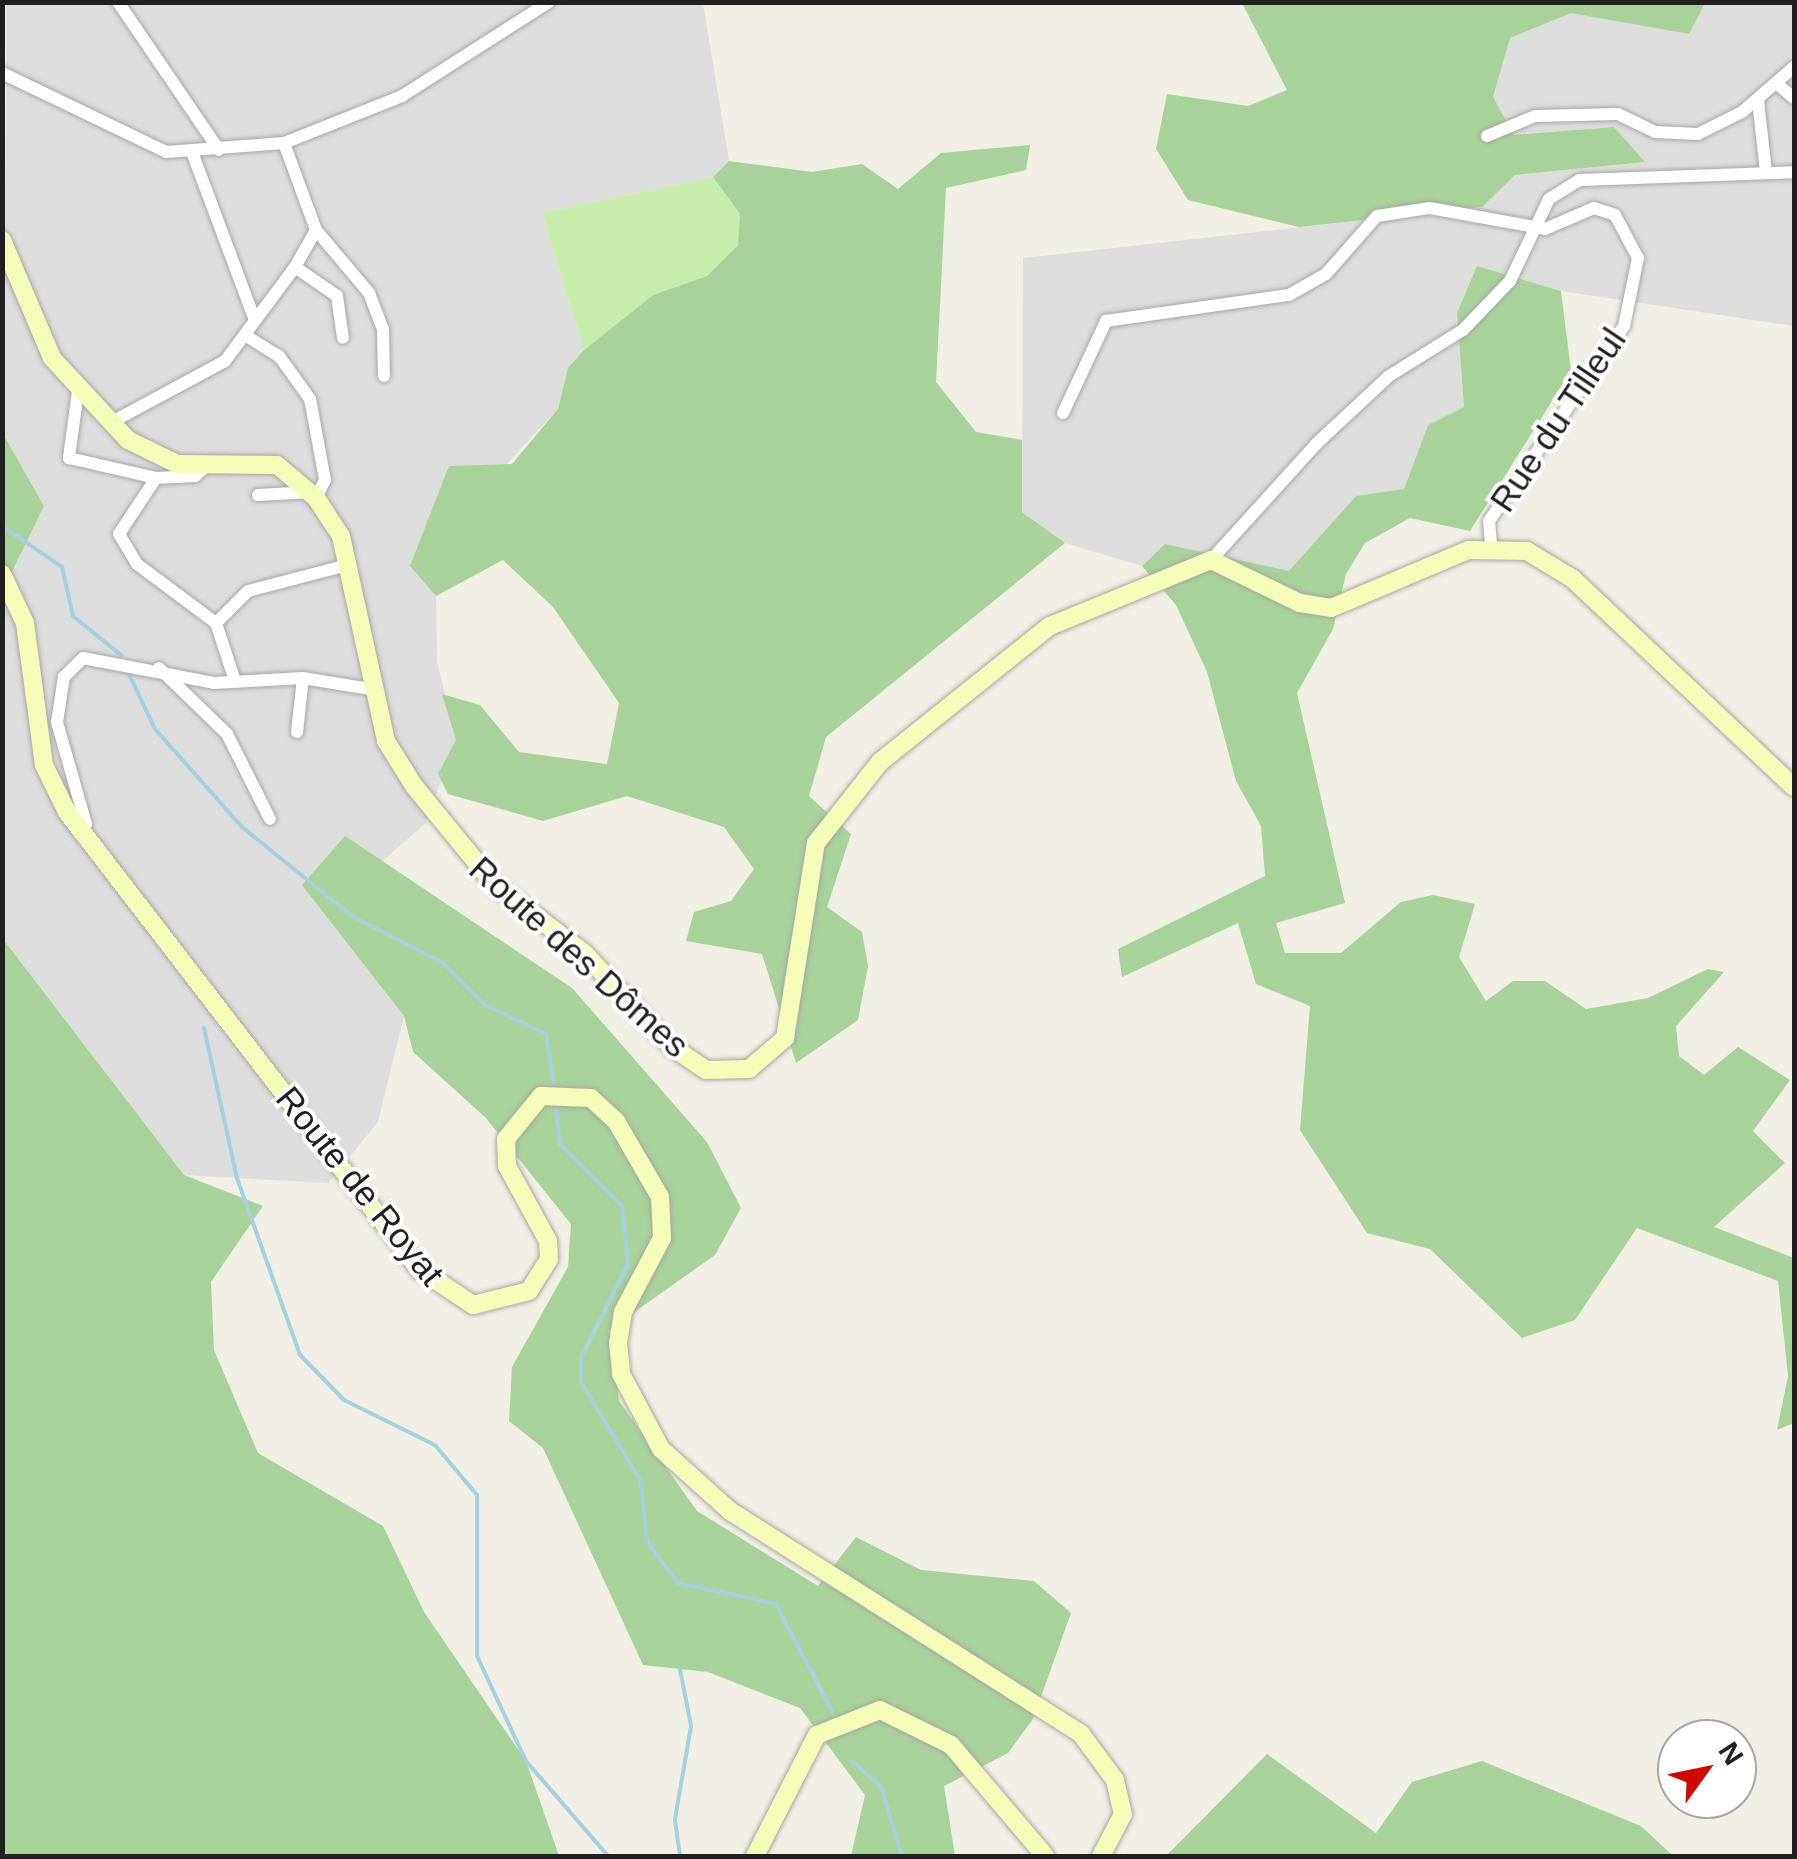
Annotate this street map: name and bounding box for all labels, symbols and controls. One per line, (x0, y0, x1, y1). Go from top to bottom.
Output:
street label: Rue du Tilleul (1481, 320, 1635, 520)
street label: Route des Dômes (461, 848, 697, 1066)
street label: Route de Royat (267, 1078, 453, 1294)
north arrow (1657, 1719, 1757, 1819)
text: N (1712, 1737, 1749, 1770)

